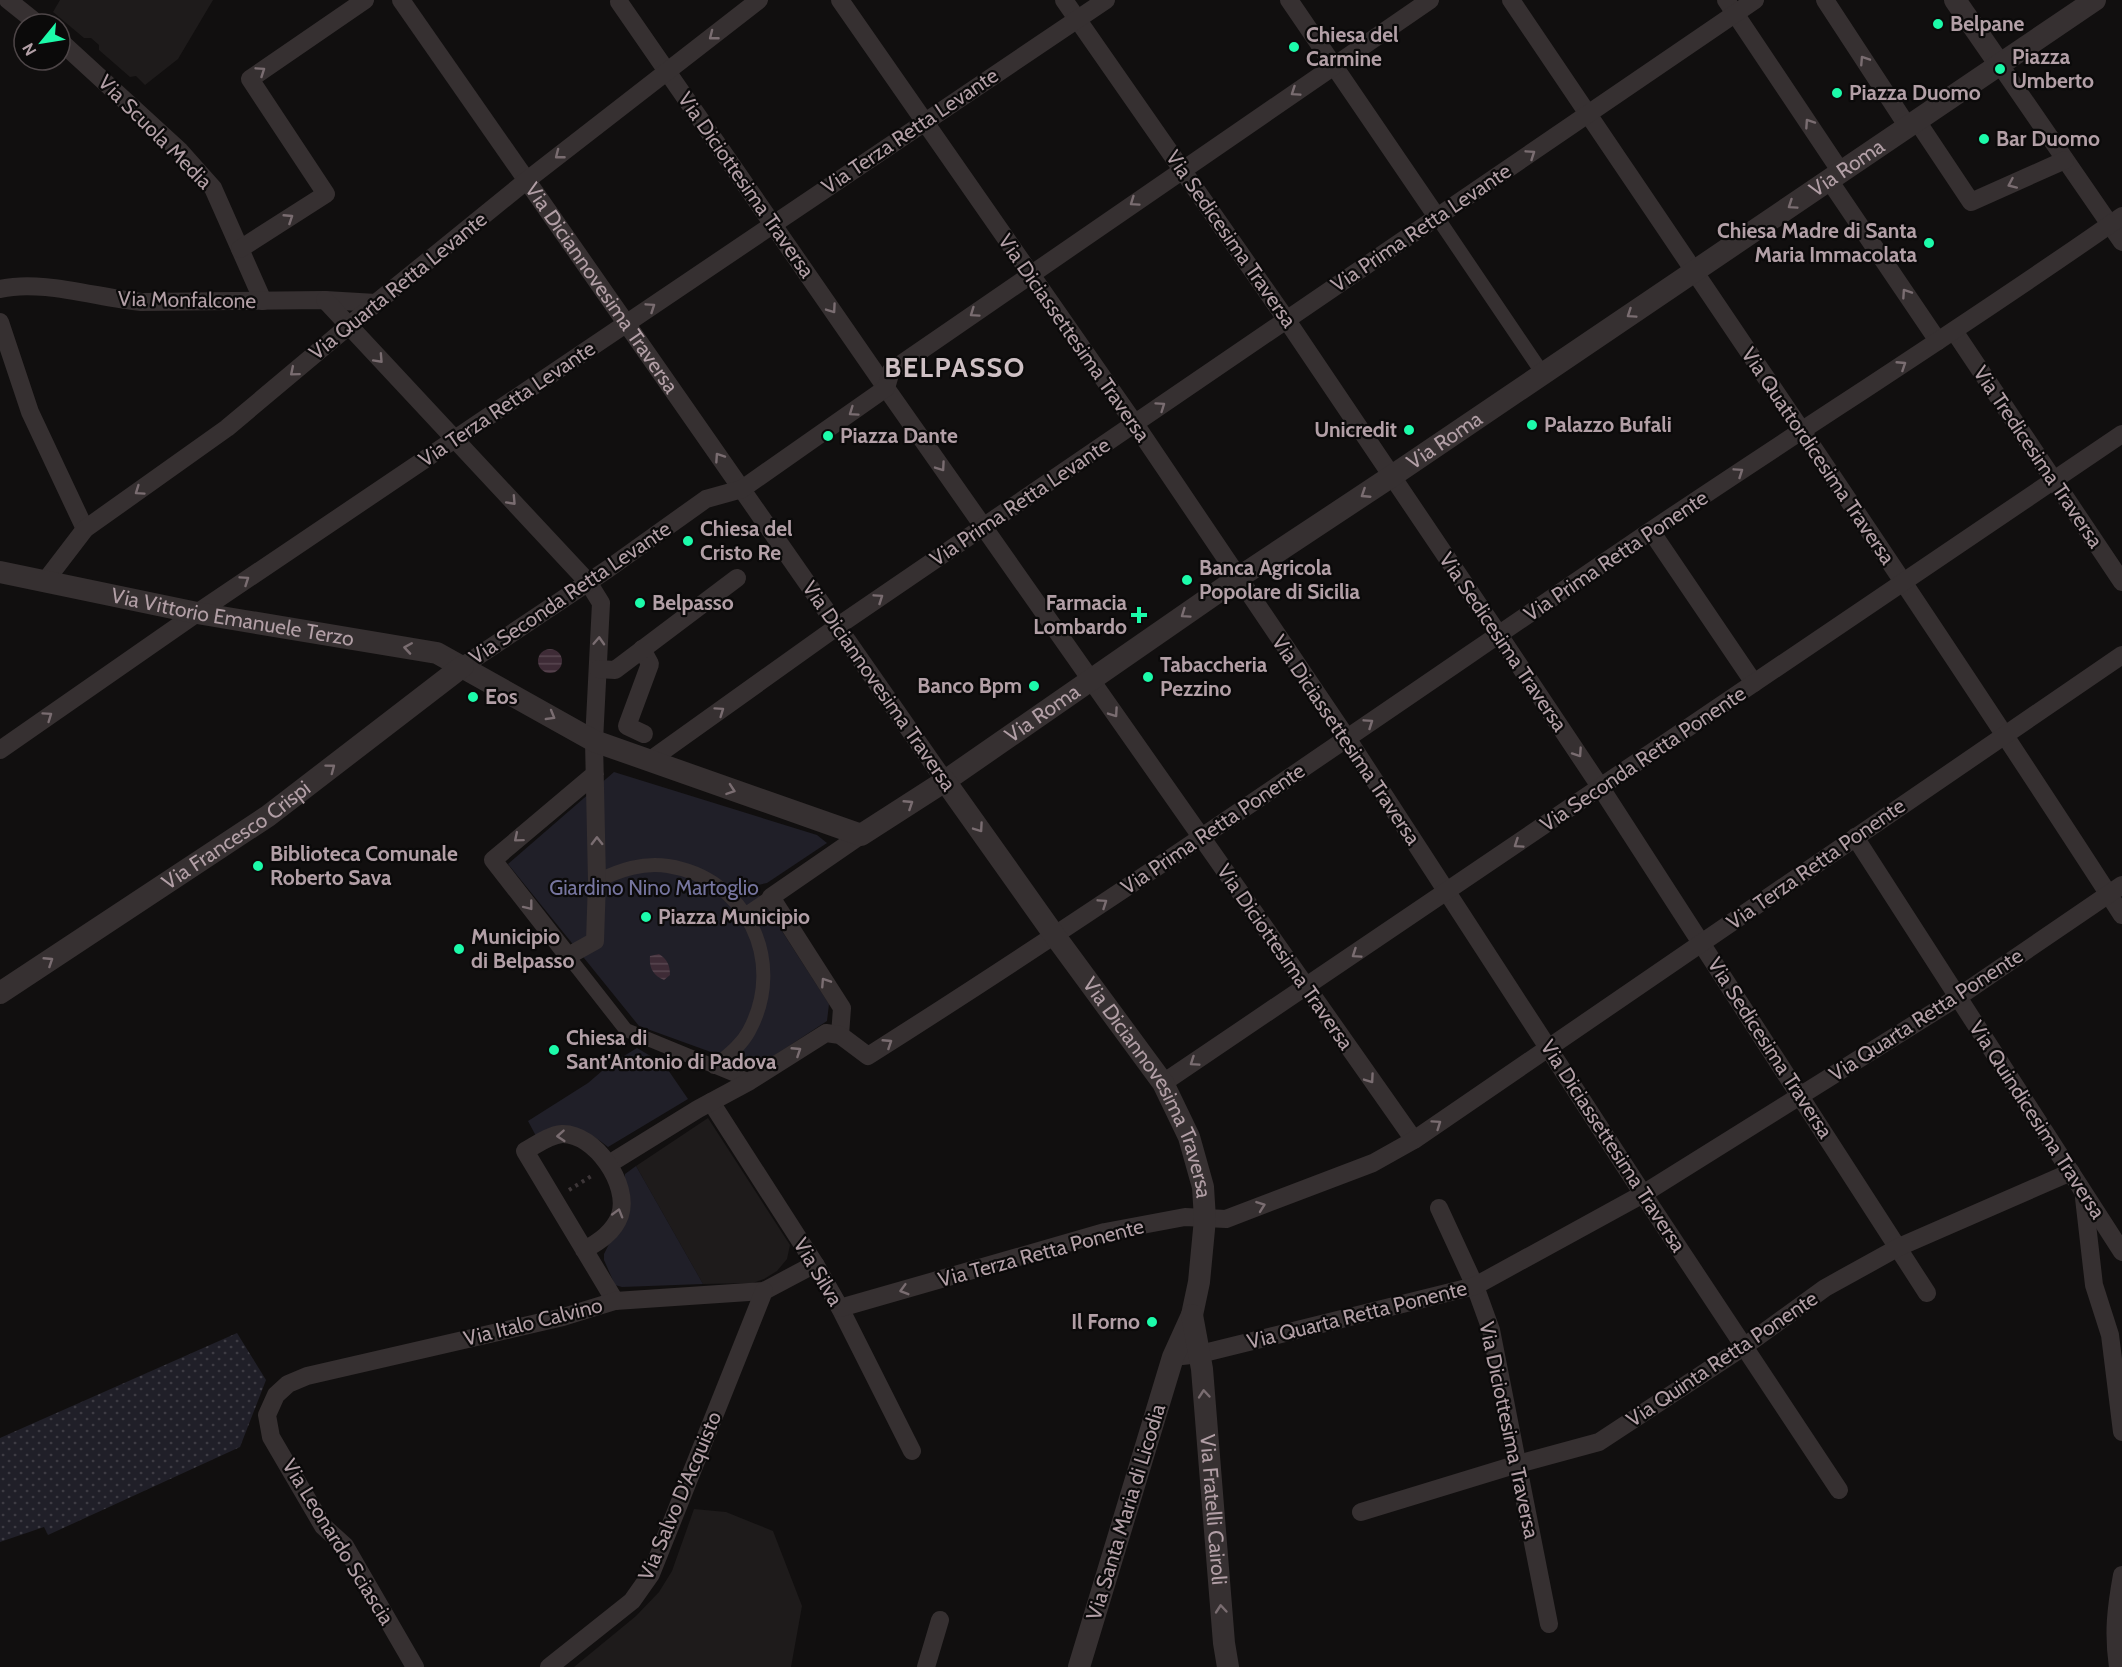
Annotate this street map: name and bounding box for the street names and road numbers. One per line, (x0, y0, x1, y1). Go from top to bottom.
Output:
street label: Via Terza Retta Levante (817, 62, 1003, 199)
street label: Via Scuola Media (93, 69, 218, 194)
street label: Via Diciottesima Traversa (673, 87, 820, 282)
street label: Via Roma (1804, 133, 1889, 202)
street label: Via Sedicesima Traversa (1161, 145, 1302, 332)
street label: Via Prima Retta Levante (1326, 158, 1516, 297)
street label: Via Diciannovesima Traversa (520, 178, 684, 398)
street label: Via Quarta Retta Levante (304, 206, 492, 365)
street label: Via Diciassettesima Traversa (993, 229, 1156, 446)
street label: Via Monfalcone (118, 286, 257, 313)
street label: Via Terza Retta Levante (414, 335, 600, 472)
street label: Via Quattordicesima Traversa (1736, 342, 1900, 569)
street label: Via Tredicesima Traversa (1968, 361, 2109, 552)
street label: Via Roma (1402, 406, 1487, 474)
street label: Via Prima Retta Levante (925, 432, 1115, 571)
street label: Via Prima Retta Ponente (1519, 485, 1713, 626)
street label: Via Seconda Retta Levante (464, 516, 675, 669)
street label: Via Sedicesima Traversa (1434, 547, 1573, 736)
street label: Via Diciannovesima Traversa (797, 576, 962, 796)
street label: Via Vittorio Emanuele Terzo (109, 582, 356, 651)
street label: Via Diciassettesima Traversa (1267, 630, 1426, 849)
street label: Via Roma (1000, 678, 1084, 748)
street label: Via Seconda Retta Ponente (1535, 680, 1750, 837)
street label: Via Prima Retta Ponente (1116, 758, 1310, 899)
street label: Via Francesco Crispi (157, 775, 315, 895)
street label: Via Terza Retta Ponente (1722, 793, 1910, 935)
street label: Via Diciottesima Traversa (1212, 859, 1359, 1054)
street label: Via Quarta Retta Ponente (1824, 942, 2027, 1087)
street label: Via Sedicesima Traversa (1703, 953, 1838, 1143)
street label: Via Diciannovesima Traversa (1078, 972, 1217, 1199)
street label: Via Quindicesima Traversa (1964, 1016, 2111, 1223)
street label: Via Diciassettesima Traversa (1535, 1035, 1691, 1256)
street label: Via Terza Retta Ponente (935, 1213, 1147, 1292)
street label: Via Silva (788, 1233, 848, 1310)
street label: Via Quarta Retta Ponente (1244, 1275, 1470, 1354)
street label: Via Quinta Retta Ponente (1621, 1285, 1822, 1432)
street label: Via Italo Calvino (461, 1292, 605, 1351)
street label: Via Diciottesima Traversa (1474, 1319, 1545, 1541)
street label: Via Santa Maria di Licodia (1081, 1401, 1170, 1623)
street label: Via Salvo D'Acquisto (633, 1408, 726, 1584)
street label: Via Fratelli Cairoli (1195, 1433, 1232, 1586)
street label: Via Leonardo Sciascia (277, 1454, 400, 1629)

